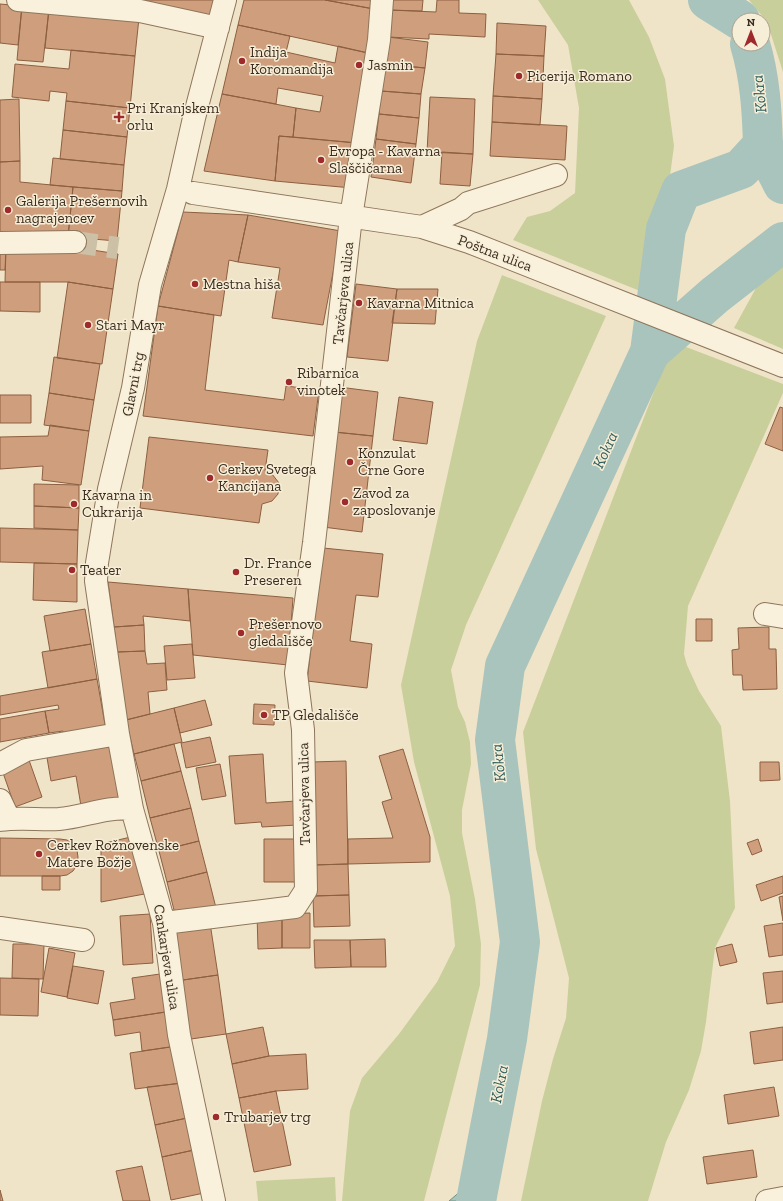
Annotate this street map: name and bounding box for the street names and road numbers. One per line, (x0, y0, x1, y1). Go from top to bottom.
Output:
street label: Poštna ulica (455, 231, 535, 275)
street label: Tavčarjeva ulica (329, 241, 357, 345)
street label: Glavni trg (118, 350, 148, 418)
street label: Tavčarjeva ulica (294, 742, 314, 846)
street label: Cankarjeva ulica (150, 903, 184, 1011)

